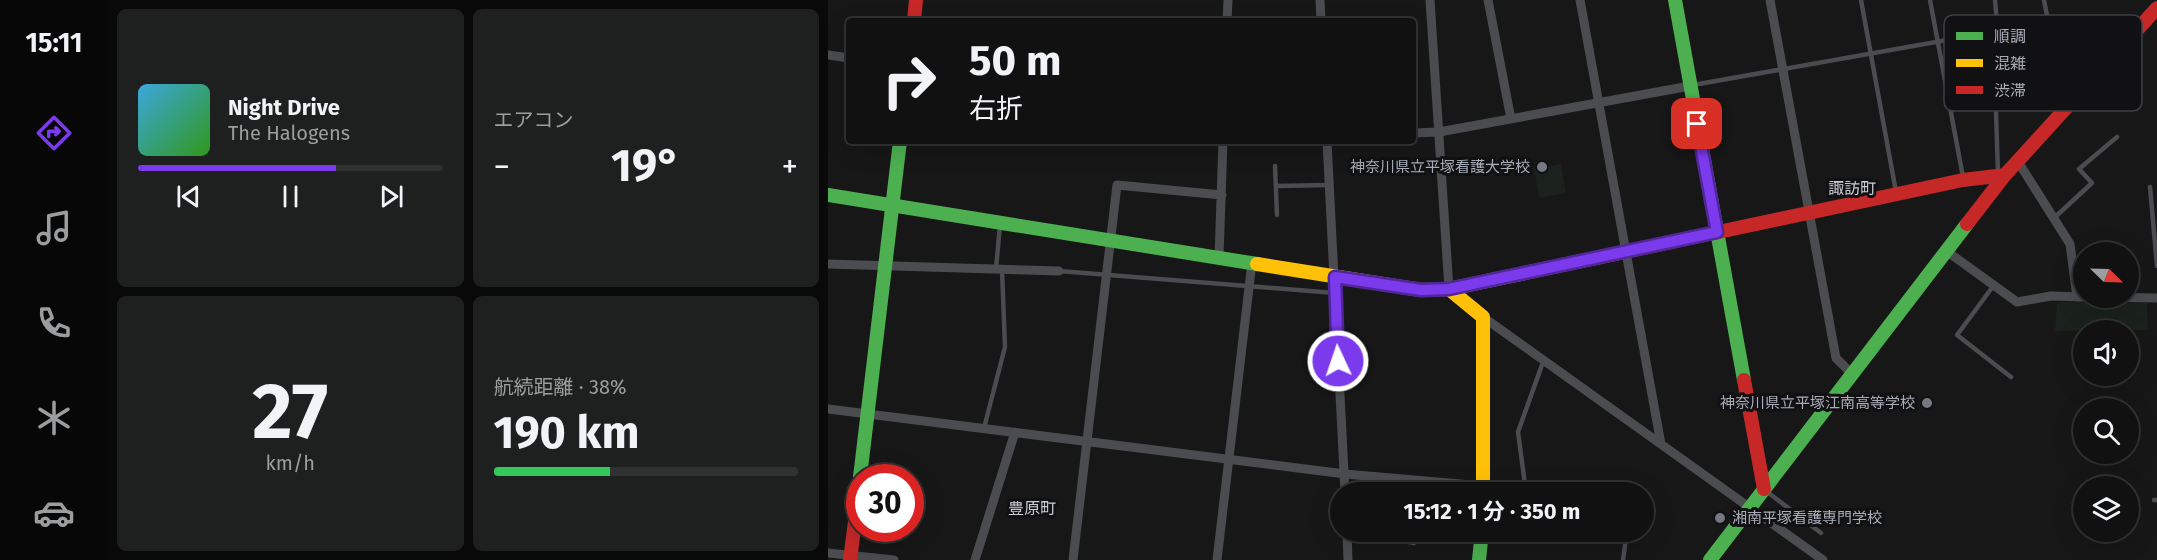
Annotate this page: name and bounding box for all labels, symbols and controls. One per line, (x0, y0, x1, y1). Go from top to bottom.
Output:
legend (1944, 15, 2142, 111)
text: 15:11 (25, 27, 83, 59)
text: 順調 (1994, 27, 2026, 46)
text: 50 m (969, 36, 1062, 86)
icon: right (870, 42, 948, 120)
text: 混雑 (1994, 54, 2026, 73)
text: 渋滞 (1994, 81, 2026, 100)
text: 右折 (969, 93, 1023, 125)
text: Night Drive (228, 94, 340, 121)
pin (1671, 98, 1722, 149)
icon: arrive (1680, 107, 1713, 140)
text: エアコン (494, 108, 574, 132)
icon: directions (33, 112, 75, 154)
text: The Halogens (228, 121, 350, 145)
text: 19° (611, 139, 681, 193)
text: − (494, 147, 510, 187)
text: + (782, 147, 798, 187)
place label: 神奈川県立平塚看護大学校 (1350, 158, 1530, 176)
marker: 神奈川県立平塚看護大学校 (1535, 160, 1549, 174)
district label: 諏訪町 (1828, 179, 1876, 198)
icon: previous (172, 180, 205, 213)
icon: pause (274, 180, 307, 213)
icon: next (375, 180, 408, 213)
icon: music (33, 207, 75, 249)
north arrow (2073, 242, 2139, 308)
map controls (2073, 242, 2139, 542)
icon: phone (33, 302, 75, 344)
button: sound (2073, 320, 2139, 386)
position arrow (1306, 329, 1370, 393)
text: 27 (252, 365, 328, 459)
text: 航続距離 · 38% (494, 375, 626, 399)
place label: 神奈川県立平塚江南高等学校 (1720, 394, 1915, 412)
marker: 神奈川県立平塚江南高等学校 (1920, 396, 1934, 410)
icon: climate (33, 397, 75, 439)
button: search (2073, 398, 2139, 464)
text: 190 km (494, 406, 639, 460)
text: km/h (266, 451, 315, 475)
speed limit sign: 30 (846, 464, 924, 542)
button: layers (2073, 476, 2139, 542)
icon: car (33, 492, 75, 534)
text: 15:12 · 1 分 · 350 m (1404, 498, 1580, 525)
district label: 豊原町 (1008, 499, 1056, 518)
place label: 湘南平塚看護専門学校 (1732, 509, 1882, 527)
marker: 湘南平塚看護専門学校 (1713, 511, 1727, 525)

